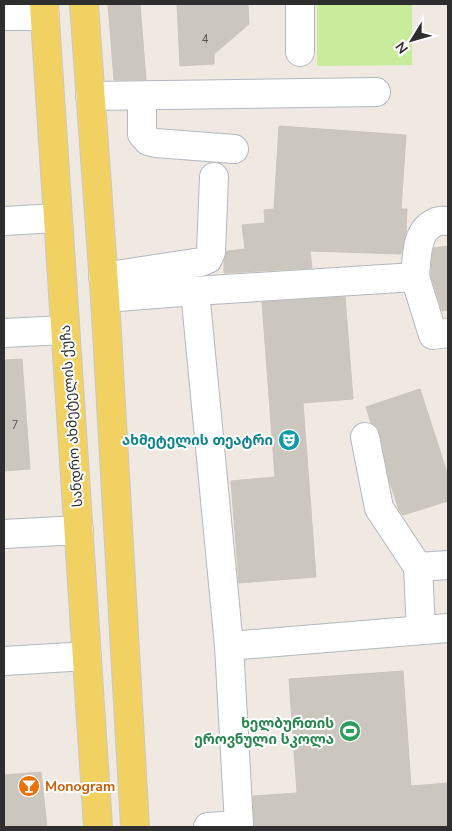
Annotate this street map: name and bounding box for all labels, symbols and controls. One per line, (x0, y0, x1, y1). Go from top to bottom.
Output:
north arrow (387, 15, 437, 65)
house number: 4 (202, 32, 209, 47)
text: N (391, 38, 413, 57)
street label: სანდრო ახმეტელის ქუჩა (56, 324, 87, 508)
house number: 7 (12, 418, 18, 433)
theatre icon: ახმეტელის თეატრი (277, 428, 301, 452)
place label: ახმეტელის თეატრი (122, 431, 273, 450)
place label: ხელბურთის ეროვნული სკოლა (194, 714, 334, 749)
sports icon: ხელბურთის ეროვნული სკოლა (338, 719, 362, 743)
bar icon: Monogram (17, 774, 41, 798)
place label: Monogram (45, 777, 115, 796)

